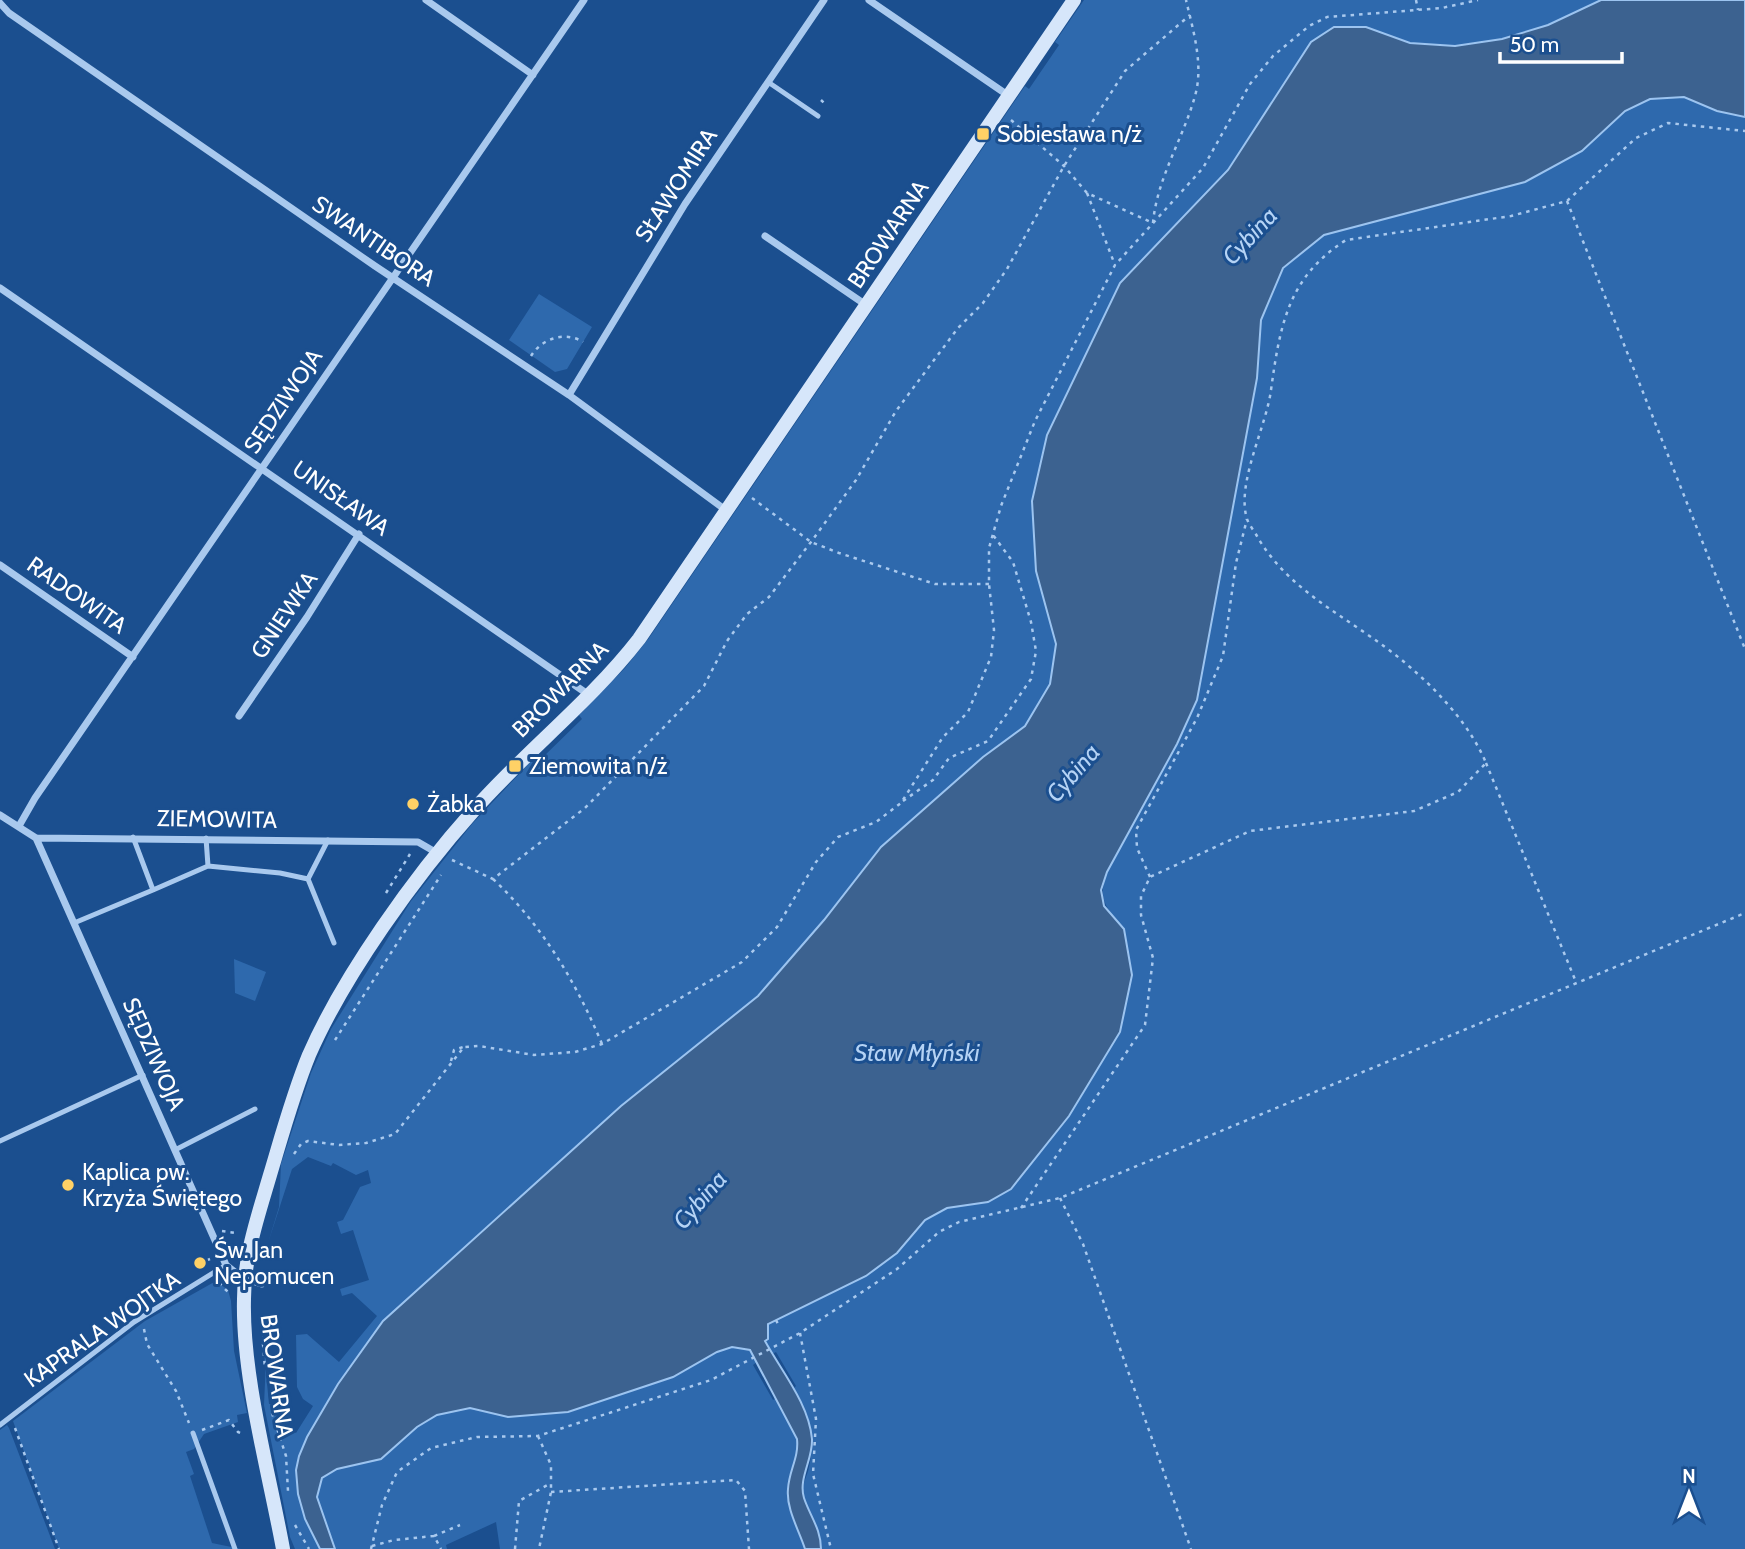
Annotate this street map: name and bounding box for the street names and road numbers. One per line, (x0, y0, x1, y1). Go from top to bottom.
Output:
street label: SŁAWOMIRA (629, 123, 723, 247)
street label: BROWARNA (842, 175, 934, 293)
street label: SWANTIBORA (307, 190, 441, 292)
street label: SĘDZIWOJA (238, 343, 328, 459)
street label: UNISŁAWA (287, 454, 395, 542)
street label: RADOWITA (22, 551, 132, 639)
street label: GNIEWKA (245, 566, 323, 664)
street label: BROWARNA (506, 635, 614, 743)
street label: ZIEMOWITA (157, 804, 277, 834)
street label: SĘDZIWOJA (117, 993, 191, 1115)
street label: KAPRALA WOJTKA (19, 1265, 185, 1393)
street label: BROWARNA (254, 1312, 300, 1440)

